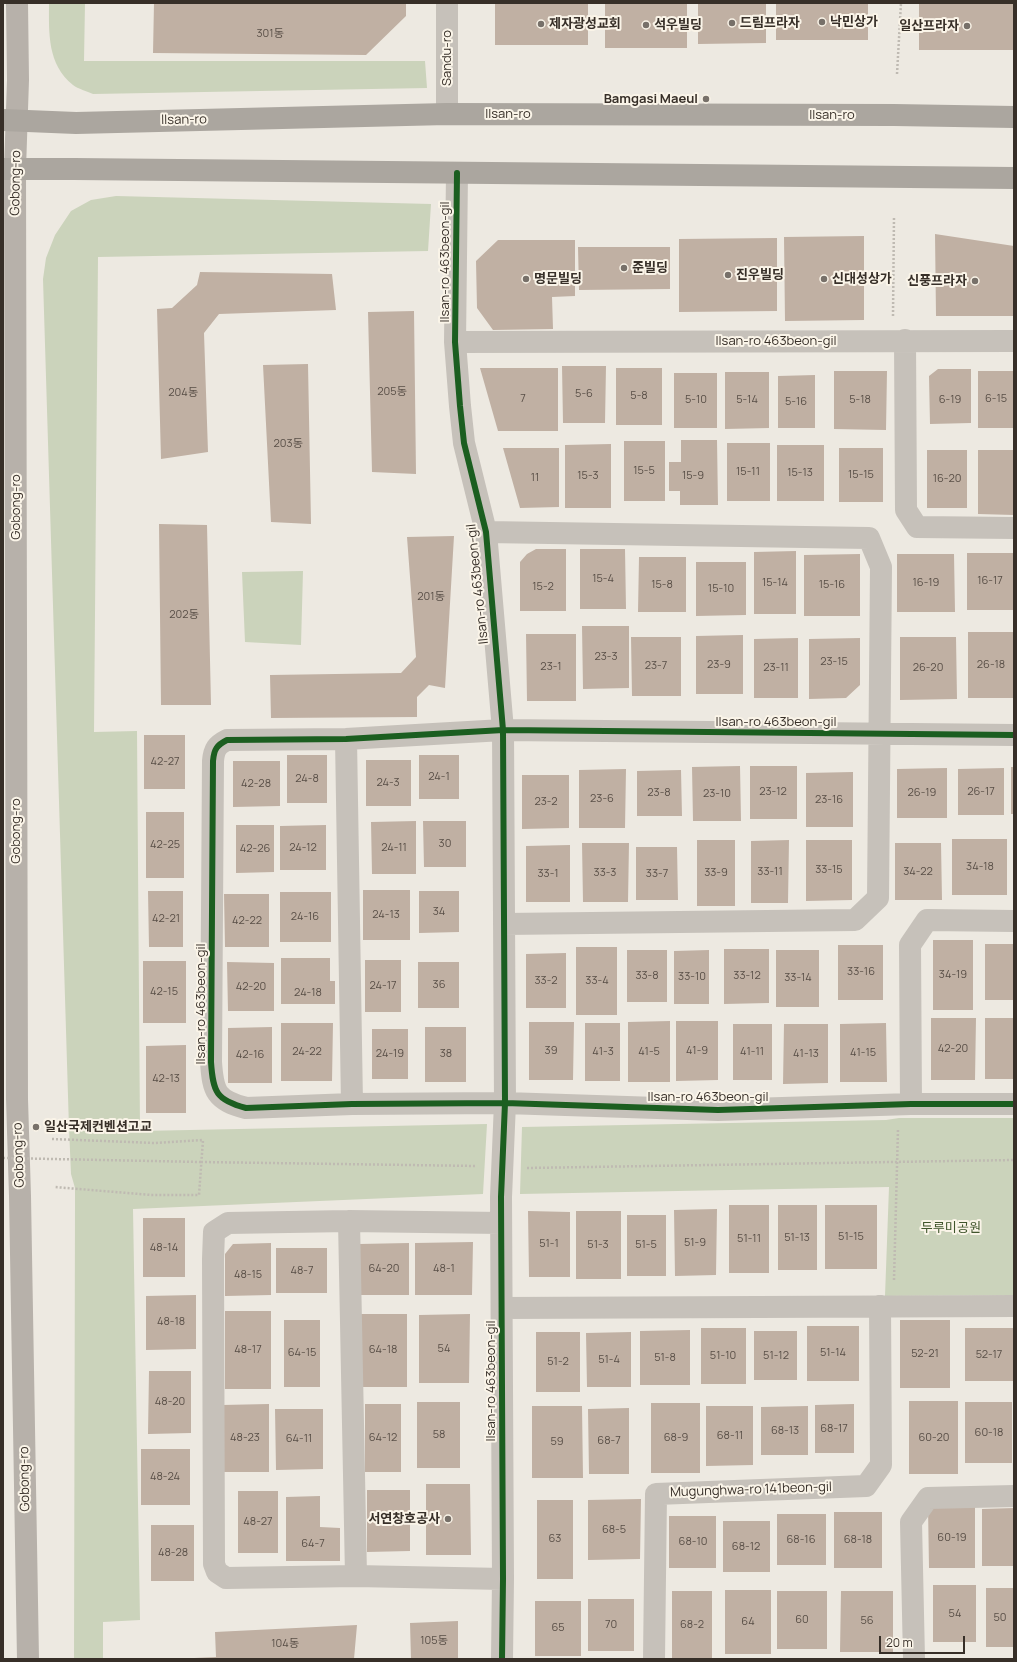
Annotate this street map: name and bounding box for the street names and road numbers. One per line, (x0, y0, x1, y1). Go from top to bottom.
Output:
street label: Sandu-ro (439, 30, 455, 86)
street label: Ilsan-ro (485, 106, 531, 122)
street label: Ilsan-ro (809, 107, 855, 123)
street label: Ilsan-ro (161, 112, 207, 128)
street label: Gobong-ro (8, 150, 24, 216)
street label: Ilsan-ro 463beon-gil (437, 202, 453, 322)
street label: Ilsan-ro 463beon-gil (716, 333, 836, 349)
street label: Gobong-ro (8, 474, 24, 540)
street label: Ilsan-ro 463beon-gil (464, 523, 492, 645)
street label: Ilsan-ro 463beon-gil (716, 714, 836, 730)
street label: Gobong-ro (8, 798, 24, 864)
street label: Ilsan-ro 463beon-gil (193, 944, 209, 1064)
street label: Ilsan-ro 463beon-gil (648, 1089, 768, 1105)
street label: Gobong-ro (10, 1122, 28, 1188)
street label: Ilsan-ro 463beon-gil (483, 1321, 499, 1441)
street label: Gobong-ro (17, 1446, 33, 1512)
street label: Mugunghwa-ro 141beon-gil (670, 1479, 832, 1501)

